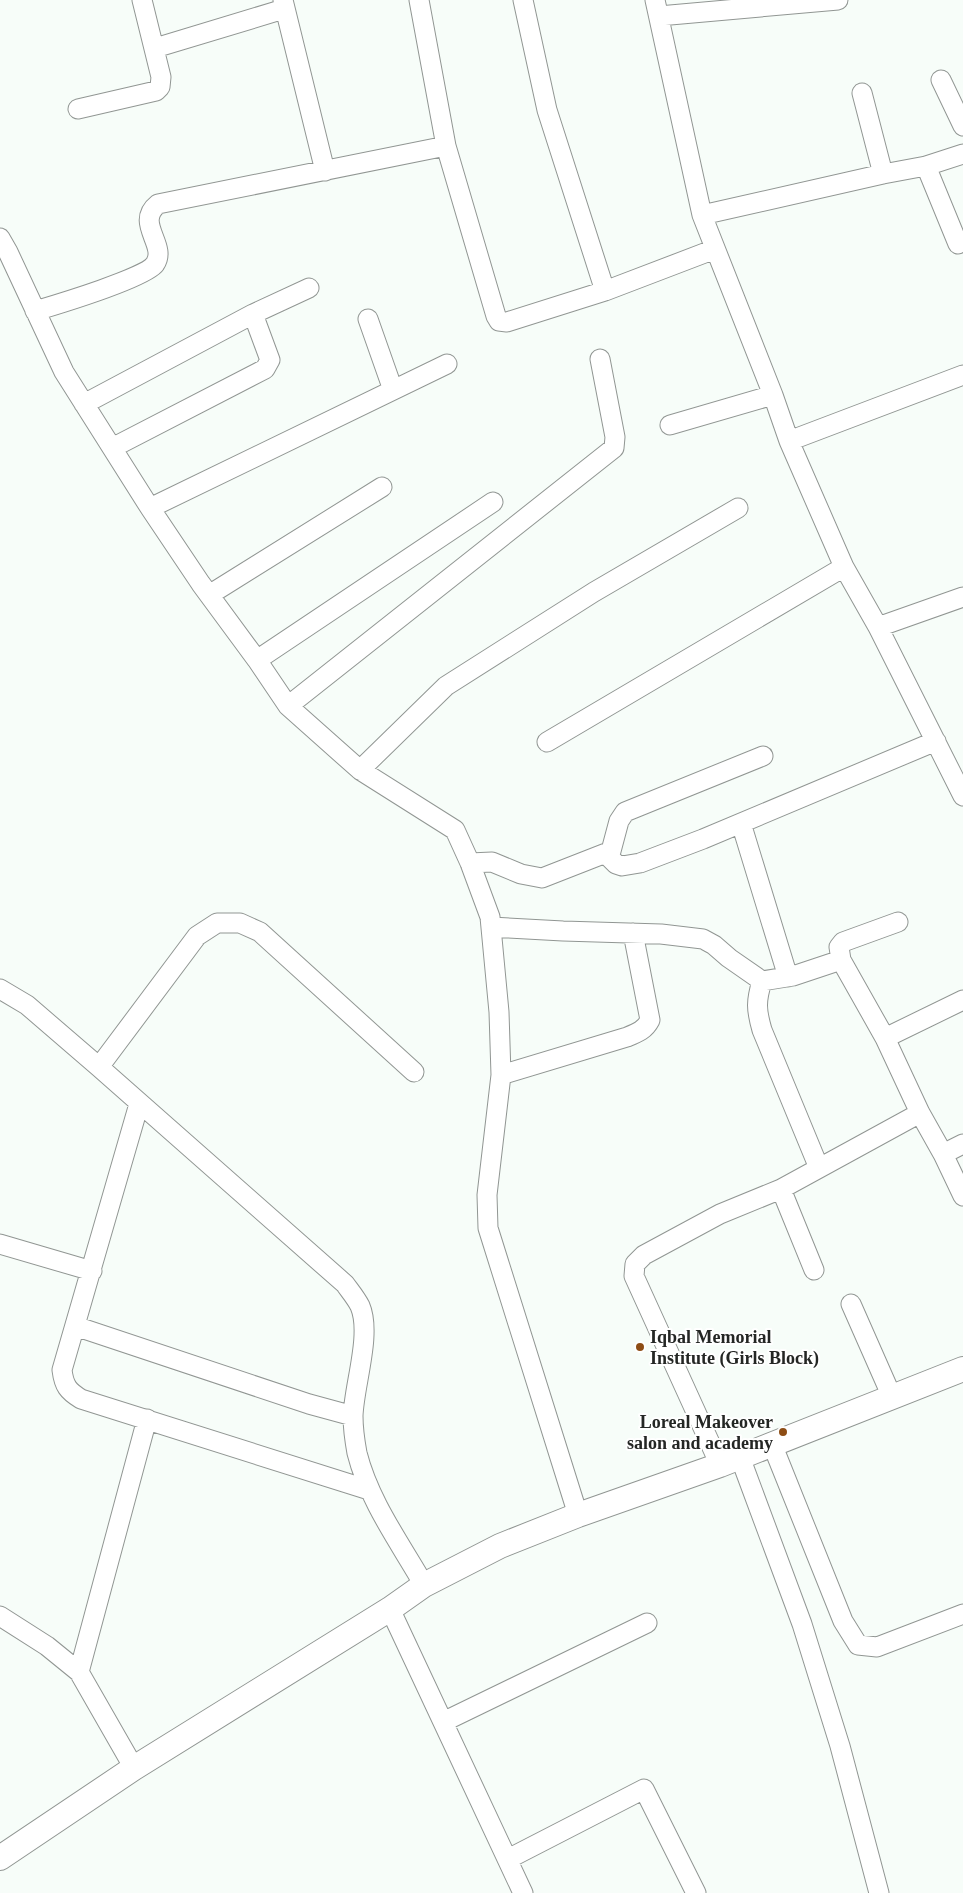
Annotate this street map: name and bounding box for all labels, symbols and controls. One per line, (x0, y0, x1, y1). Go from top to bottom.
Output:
place label: Iqbal Memorial Institute (Girls Block) (650, 1327, 819, 1369)
marker: Iqbal Memorial Institute (Girls Block) (634, 1341, 646, 1353)
place label: Loreal Makeover salon and academy (627, 1412, 773, 1453)
marker: Loreal Makeover salon and academy (777, 1426, 789, 1438)

